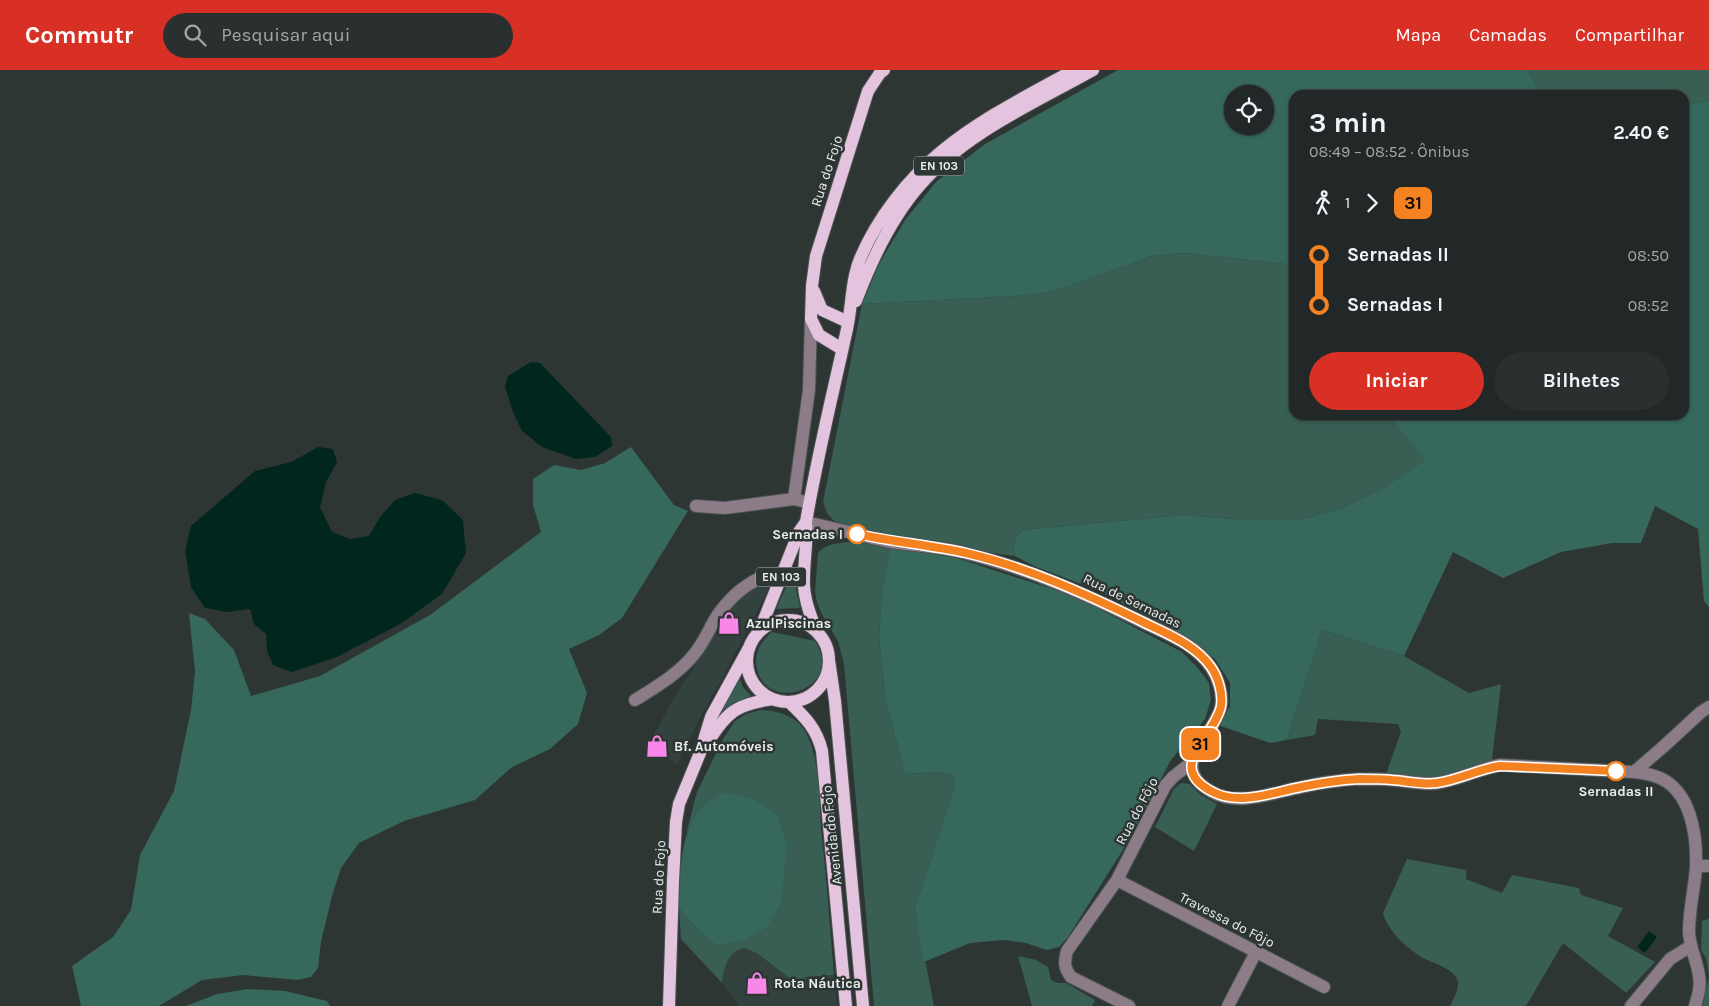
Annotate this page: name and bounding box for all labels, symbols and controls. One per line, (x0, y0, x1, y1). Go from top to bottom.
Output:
search box (163, 13, 513, 58)
text: Commutr (25, 21, 133, 49)
icon: search (181, 21, 209, 49)
text: Pesquisar aqui (221, 24, 350, 46)
text: Mapa (1396, 24, 1441, 46)
text: Camadas (1469, 24, 1547, 46)
text: Compartilhar (1575, 24, 1684, 46)
map controls (1224, 85, 1274, 135)
button: locate (1224, 85, 1274, 135)
text: 3 min (1309, 106, 1387, 139)
text: 2.40 € (1613, 122, 1669, 144)
street label: Rua do Fojo (807, 133, 847, 209)
text: 08:49 – 08:52 · Ônibus (1309, 142, 1470, 161)
road number: EN 103 (914, 156, 964, 175)
icon: walk (1309, 189, 1337, 217)
icon: forward (1358, 189, 1386, 217)
text: 31 (1404, 192, 1422, 214)
text: 1 (1345, 193, 1350, 212)
text: Sernadas II (1347, 244, 1449, 266)
text: 08:50 (1627, 246, 1669, 265)
text: Sernadas I (1347, 294, 1443, 316)
text: 08:52 (1628, 296, 1669, 315)
button: Iniciar (1309, 352, 1484, 410)
button: Bilhetes (1494, 352, 1669, 410)
marker: Sernadas I (847, 524, 867, 544)
place label: Sernadas I (772, 526, 843, 543)
road number: EN 103 (756, 568, 806, 586)
street label: Rua de Sernadas (1080, 570, 1184, 632)
shop icon: AzulPiscinas (716, 610, 742, 636)
place label: AzulPiscinas (746, 615, 831, 632)
line badge: 31 (1178, 728, 1222, 760)
shop icon: Bf. Automóveis (644, 733, 670, 759)
text: 31 (1191, 733, 1209, 755)
place label: Bf. Automóveis (674, 738, 774, 755)
marker: Sernadas II (1606, 761, 1626, 781)
street label: Rua do Fôjo (1112, 774, 1162, 848)
place label: Sernadas II (1579, 783, 1654, 800)
street label: Avenida do Fojo (818, 784, 846, 886)
street label: Rua do Fojo (649, 840, 669, 914)
street label: Travessa do Fôjo (1177, 889, 1277, 951)
shop icon: Rota Náutica (744, 970, 770, 996)
place label: Rota Náutica (774, 975, 861, 992)

